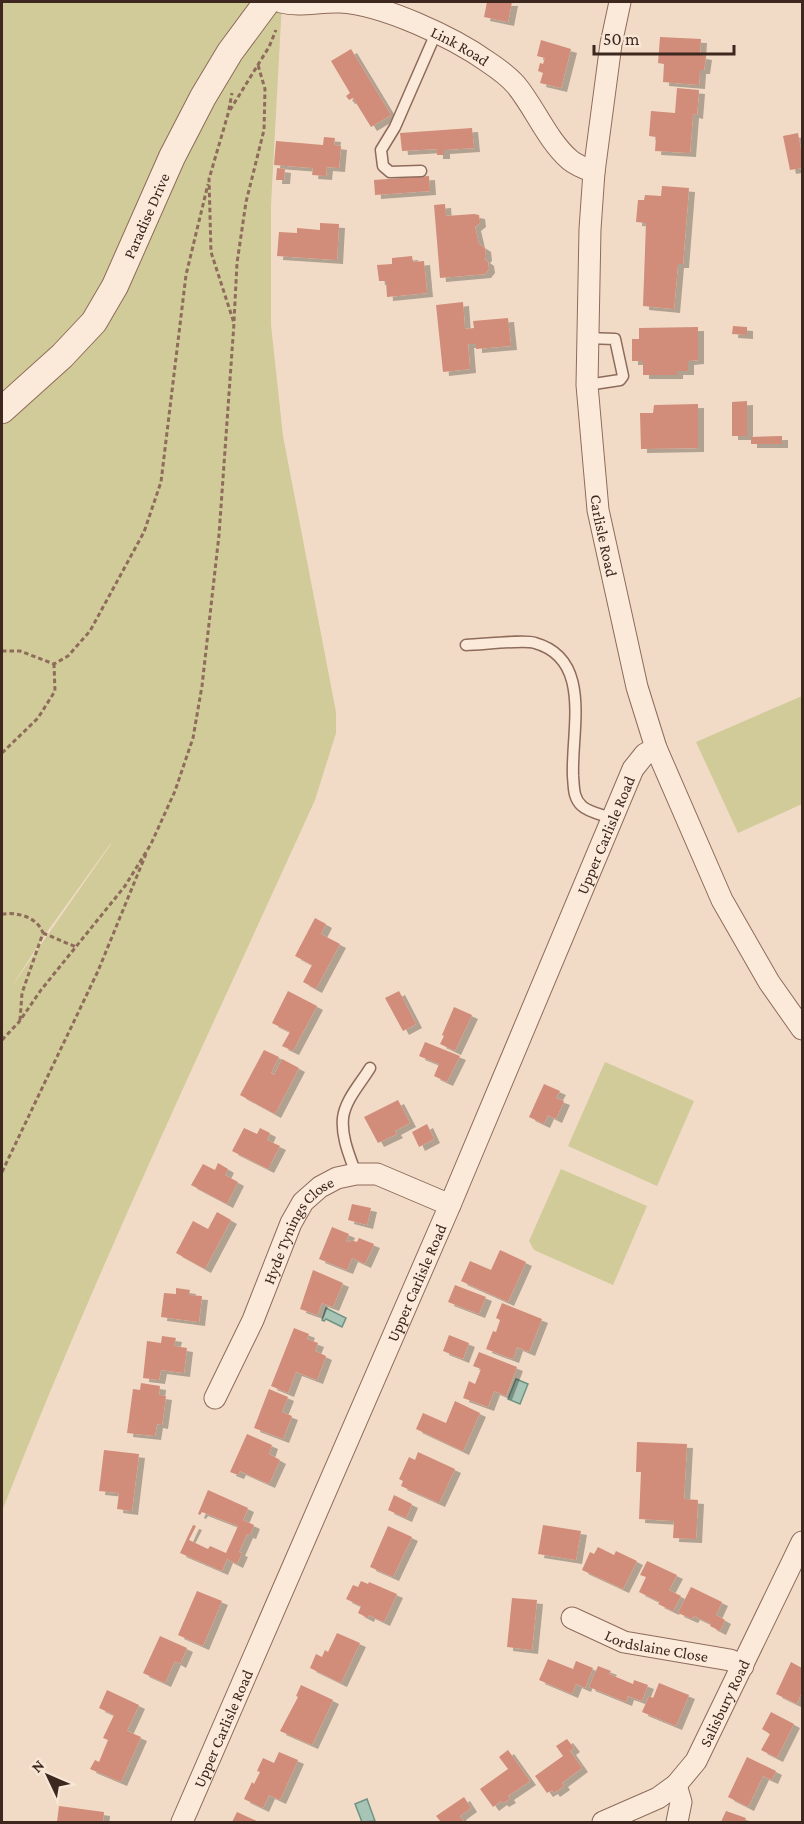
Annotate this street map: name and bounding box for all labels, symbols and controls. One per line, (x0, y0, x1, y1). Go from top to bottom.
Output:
scale bar (594, 18, 734, 56)
street label: Link Road (428, 23, 493, 69)
text: 50 m (603, 29, 640, 49)
street label: Paradise Drive (120, 170, 172, 261)
street label: Carlisle Road (588, 494, 621, 579)
street label: Upper Carlisle Road (573, 773, 638, 897)
street label: Hyde Tynings Close (259, 1173, 336, 1286)
street label: Upper Carlisle Road (383, 1221, 449, 1344)
street label: Lordslaine Close (602, 1626, 710, 1665)
street label: Salisbury Road (696, 1656, 753, 1749)
street label: Upper Carlisle Road (190, 1666, 256, 1790)
north arrow (18, 1746, 78, 1806)
text: N (28, 1756, 48, 1776)

